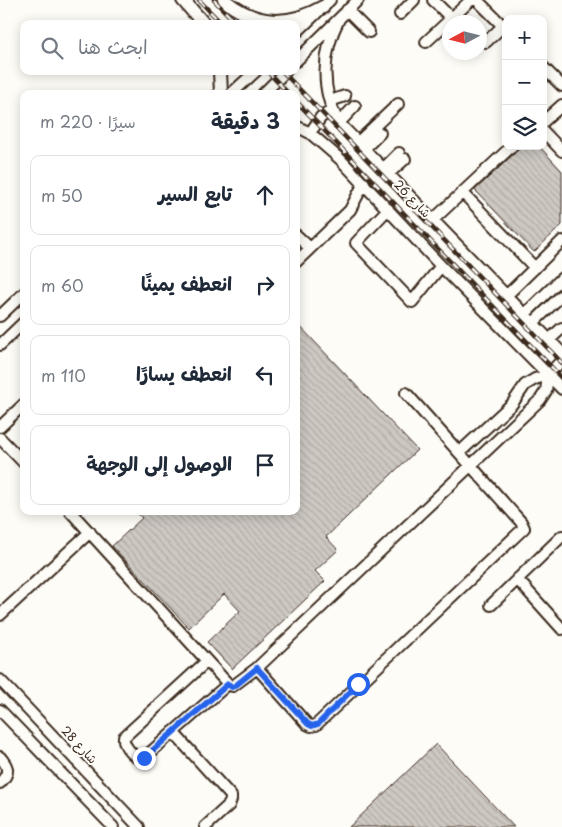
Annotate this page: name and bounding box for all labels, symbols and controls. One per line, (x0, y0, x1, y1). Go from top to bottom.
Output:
north arrow (442, 15, 487, 60)
map controls (502, 15, 547, 150)
button: + (502, 15, 547, 60)
search box (20, 20, 300, 75)
text: ابحث هنا (78, 32, 148, 60)
icon: search (38, 34, 66, 62)
button: − (502, 60, 547, 105)
text: 3 دقيقة (211, 104, 280, 136)
button: layers (502, 105, 547, 150)
text: سيرًا · 220 m (40, 109, 136, 133)
street label: شارع 26 (389, 175, 435, 222)
text: تابع السير (158, 179, 232, 207)
icon: ahead (251, 181, 279, 209)
text: 50 m (41, 183, 83, 207)
text: انعطف يمينًا (141, 269, 232, 297)
icon: right (251, 271, 279, 299)
text: 60 m (41, 273, 84, 297)
text: انعطف يسارًا (136, 359, 232, 387)
icon: left (251, 361, 279, 389)
text: 110 m (41, 363, 86, 387)
text: الوصول إلى الوجهة (86, 449, 232, 477)
icon: arrive (251, 451, 279, 479)
route start (347, 673, 370, 696)
street label: شارع 28 (57, 721, 102, 768)
route end (133, 747, 156, 770)

